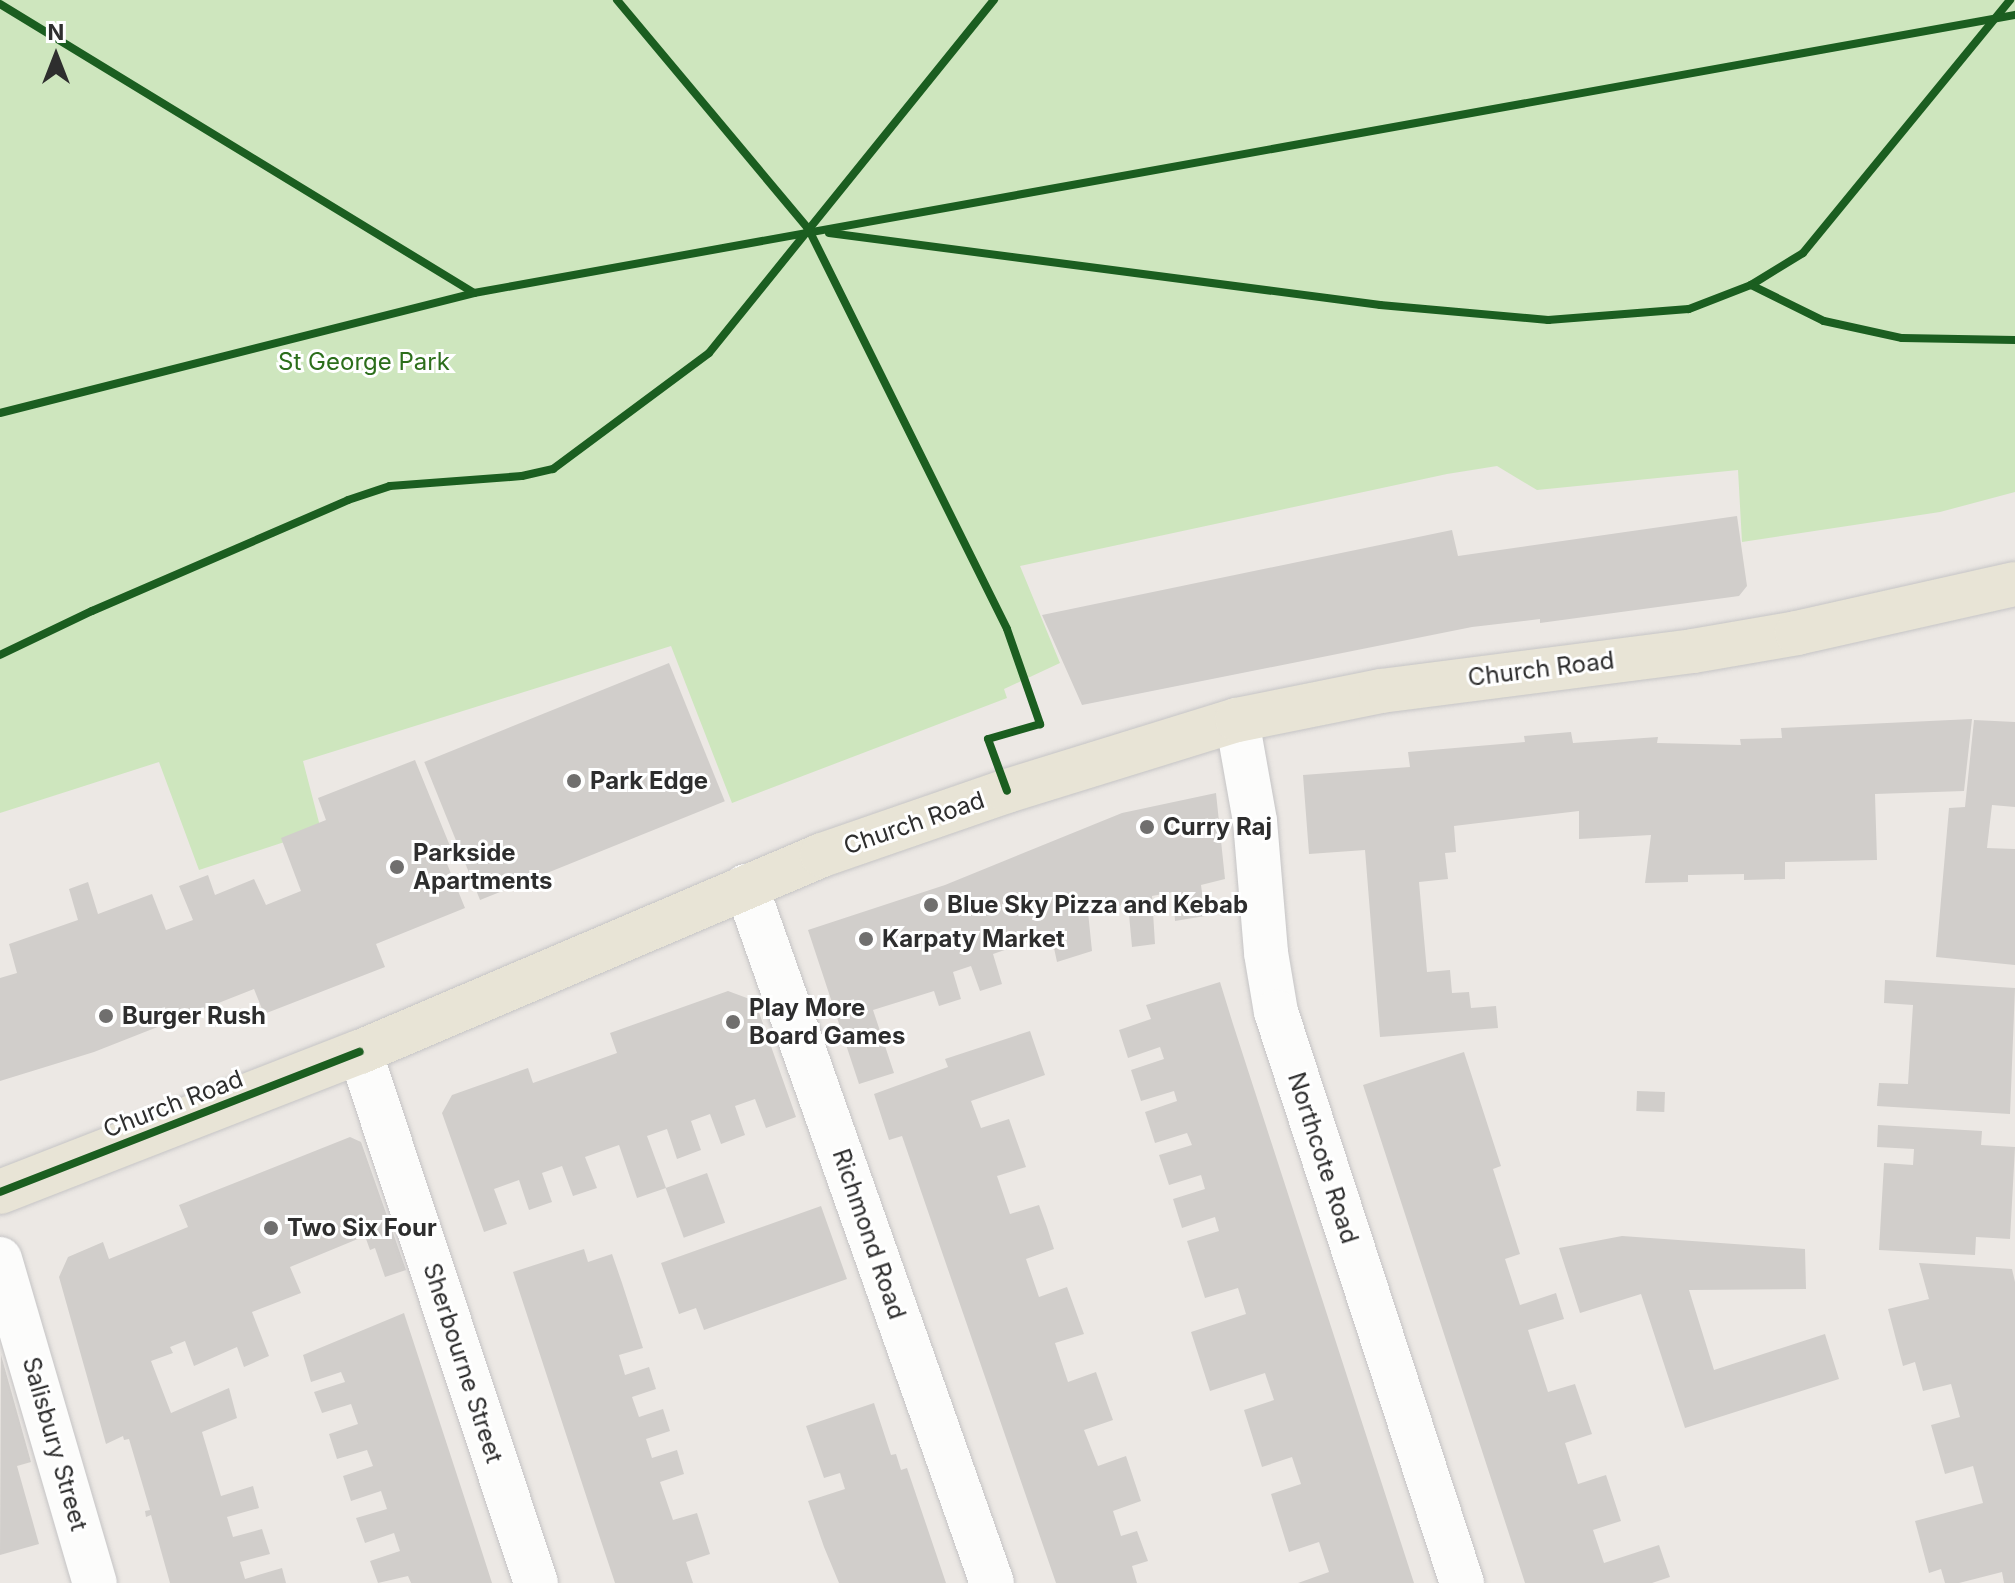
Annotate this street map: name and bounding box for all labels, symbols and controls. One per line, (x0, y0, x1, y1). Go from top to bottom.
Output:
north arrow (16, 16, 96, 96)
text: N (48, 19, 64, 45)
park label: St George Park (278, 348, 450, 376)
street label: Church Road (1466, 646, 1616, 692)
place label: Park Edge (590, 767, 708, 795)
marker: Park Edge (565, 772, 583, 790)
street label: Church Road (840, 785, 988, 861)
place label: Curry Raj (1163, 813, 1272, 841)
marker: Curry Raj (1138, 818, 1156, 836)
place label: Parkside Apartments (413, 839, 552, 895)
marker: Parkside Apartments (388, 858, 406, 876)
place label: Blue Sky Pizza and Kebab (947, 891, 1248, 919)
marker: Blue Sky Pizza and Kebab (922, 896, 940, 914)
place label: Karpaty Market (882, 925, 1065, 953)
marker: Karpaty Market (857, 930, 875, 948)
place label: Play More Board Games (749, 994, 905, 1050)
place label: Burger Rush (122, 1002, 266, 1030)
marker: Burger Rush (97, 1007, 115, 1025)
marker: Play More Board Games (724, 1013, 742, 1031)
street label: Church Road (99, 1064, 247, 1144)
street label: Northcote Road (1282, 1069, 1364, 1247)
street label: Richmond Road (826, 1145, 912, 1323)
place label: Two Six Four (287, 1214, 437, 1242)
marker: Two Six Four (262, 1219, 280, 1237)
street label: Sherbourne Street (417, 1259, 509, 1467)
street label: Salisbury Street (16, 1354, 94, 1534)

